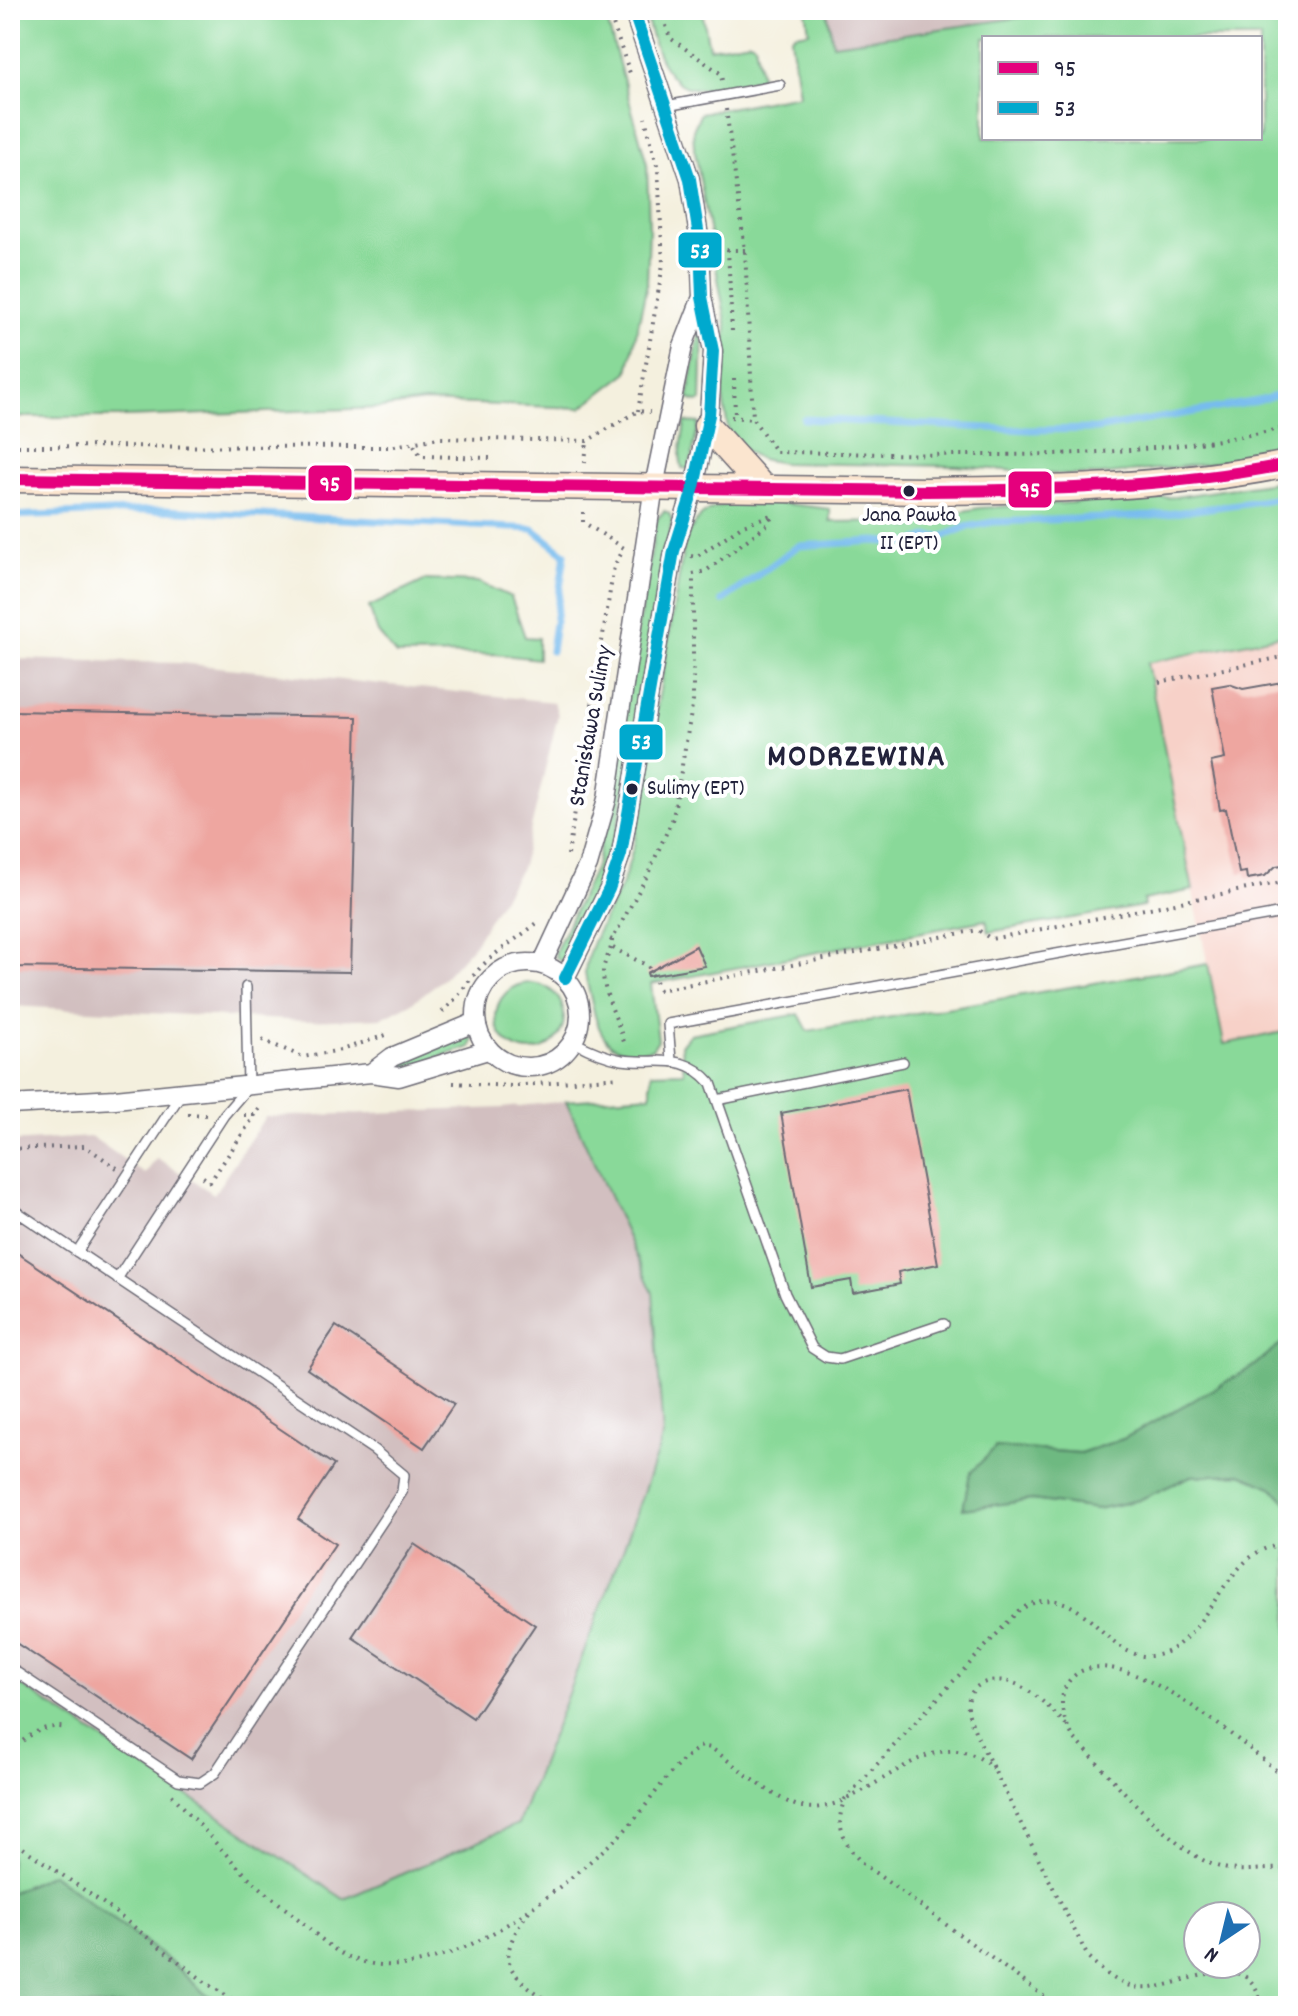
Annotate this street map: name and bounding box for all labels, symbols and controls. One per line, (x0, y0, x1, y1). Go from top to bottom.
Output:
legend (982, 36, 1262, 140)
text: 95 (1054, 54, 1076, 88)
text: 53 (1054, 94, 1076, 128)
line badge: 53 (677, 231, 723, 269)
text: 53 (690, 238, 710, 269)
line badge: 95 (307, 464, 353, 502)
line badge: 95 (1007, 470, 1053, 509)
text: 95 (320, 471, 340, 502)
text: 95 (1020, 477, 1040, 508)
marker: Jana Pawła II (EPT) (901, 483, 917, 499)
place label: Jana Pawła II (EPT) (862, 501, 957, 560)
street label: Stanisława Sulimy (561, 642, 623, 809)
line badge: 53 (618, 723, 664, 761)
text: 53 (631, 729, 651, 760)
district label: MODRZEWINA (767, 736, 947, 782)
place label: Sulimy (EPT) (647, 774, 744, 805)
marker: Sulimy (EPT) (624, 781, 640, 797)
north arrow (1182, 1900, 1262, 1980)
text: N (1199, 1938, 1226, 1969)

